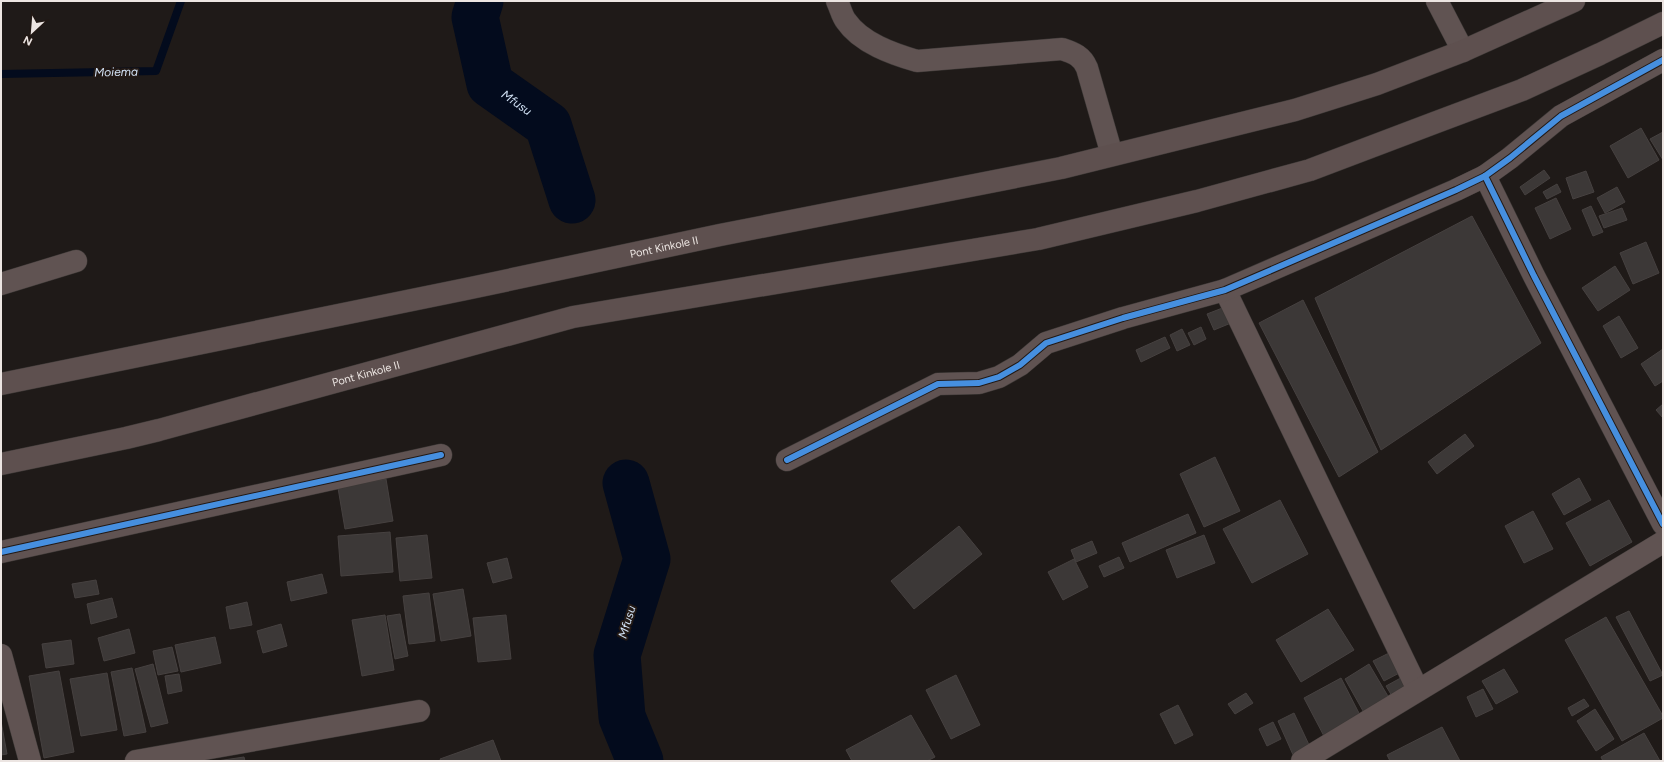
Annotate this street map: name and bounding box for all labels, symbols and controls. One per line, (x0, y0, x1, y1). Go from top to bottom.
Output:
north arrow (12, 12, 52, 52)
text: N (21, 33, 35, 48)
water label: Moiema (94, 65, 138, 79)
water label: Mfusu (499, 87, 535, 118)
street label: Pont Kinkole II (629, 234, 700, 261)
street label: Pont Kinkole II (331, 359, 401, 390)
water label: Mfusu (615, 604, 639, 640)

